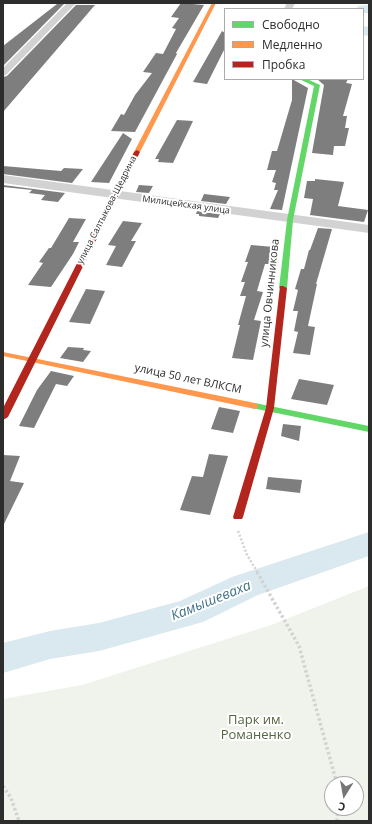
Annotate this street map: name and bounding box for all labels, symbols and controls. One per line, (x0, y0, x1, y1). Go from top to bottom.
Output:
legend (224, 8, 364, 80)
text: Свободно (262, 16, 320, 33)
text: Медленно (262, 36, 322, 53)
text: Пробка (262, 56, 305, 73)
street label: улица Салтыкова-Щедрина (75, 154, 139, 266)
street label: Милицейская улица (141, 194, 231, 216)
street label: улица Овчинникова (258, 238, 282, 348)
street label: улица 50 лет ВЛКСМ (133, 361, 243, 397)
water label: Камышеваха (169, 577, 253, 625)
park label: Парк им. Романенко (221, 712, 291, 743)
north arrow (324, 776, 364, 816)
text: С (337, 799, 347, 815)

